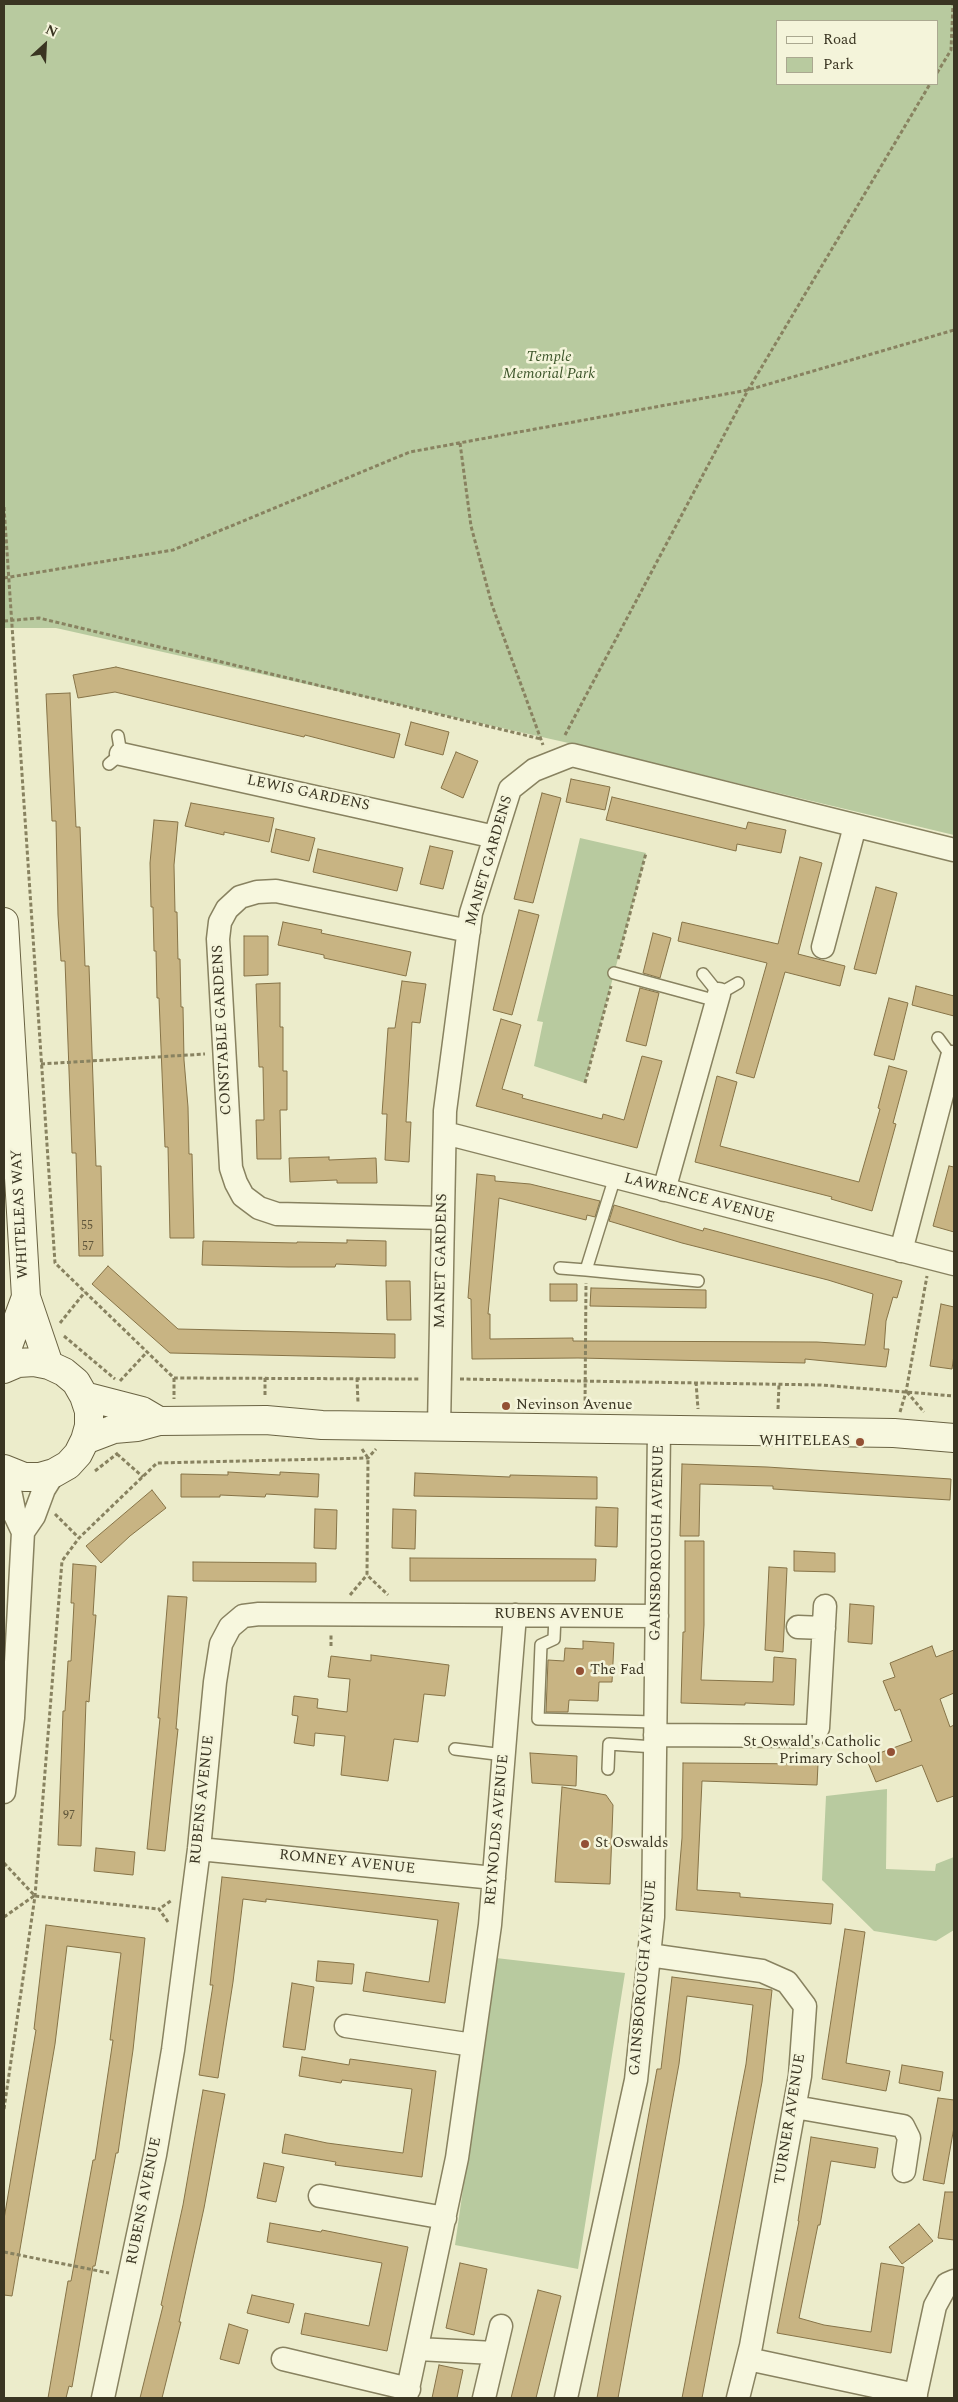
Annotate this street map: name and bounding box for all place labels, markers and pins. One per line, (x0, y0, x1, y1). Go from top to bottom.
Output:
place label: Nevinson Avenue (516, 1397, 632, 1415)
marker: Nevinson Avenue (500, 1400, 512, 1412)
place label: WHITELEAS (759, 1433, 850, 1451)
marker: WHITELEAS (854, 1436, 866, 1448)
place label: The Fad (590, 1662, 644, 1680)
marker: The Fad (574, 1665, 586, 1677)
place label: St Oswald's Catholic Primary School (743, 1734, 881, 1769)
marker: St Oswald's Catholic Primary School (885, 1746, 897, 1758)
place label: St Oswalds (595, 1835, 669, 1853)
marker: St Oswalds (579, 1838, 591, 1850)

